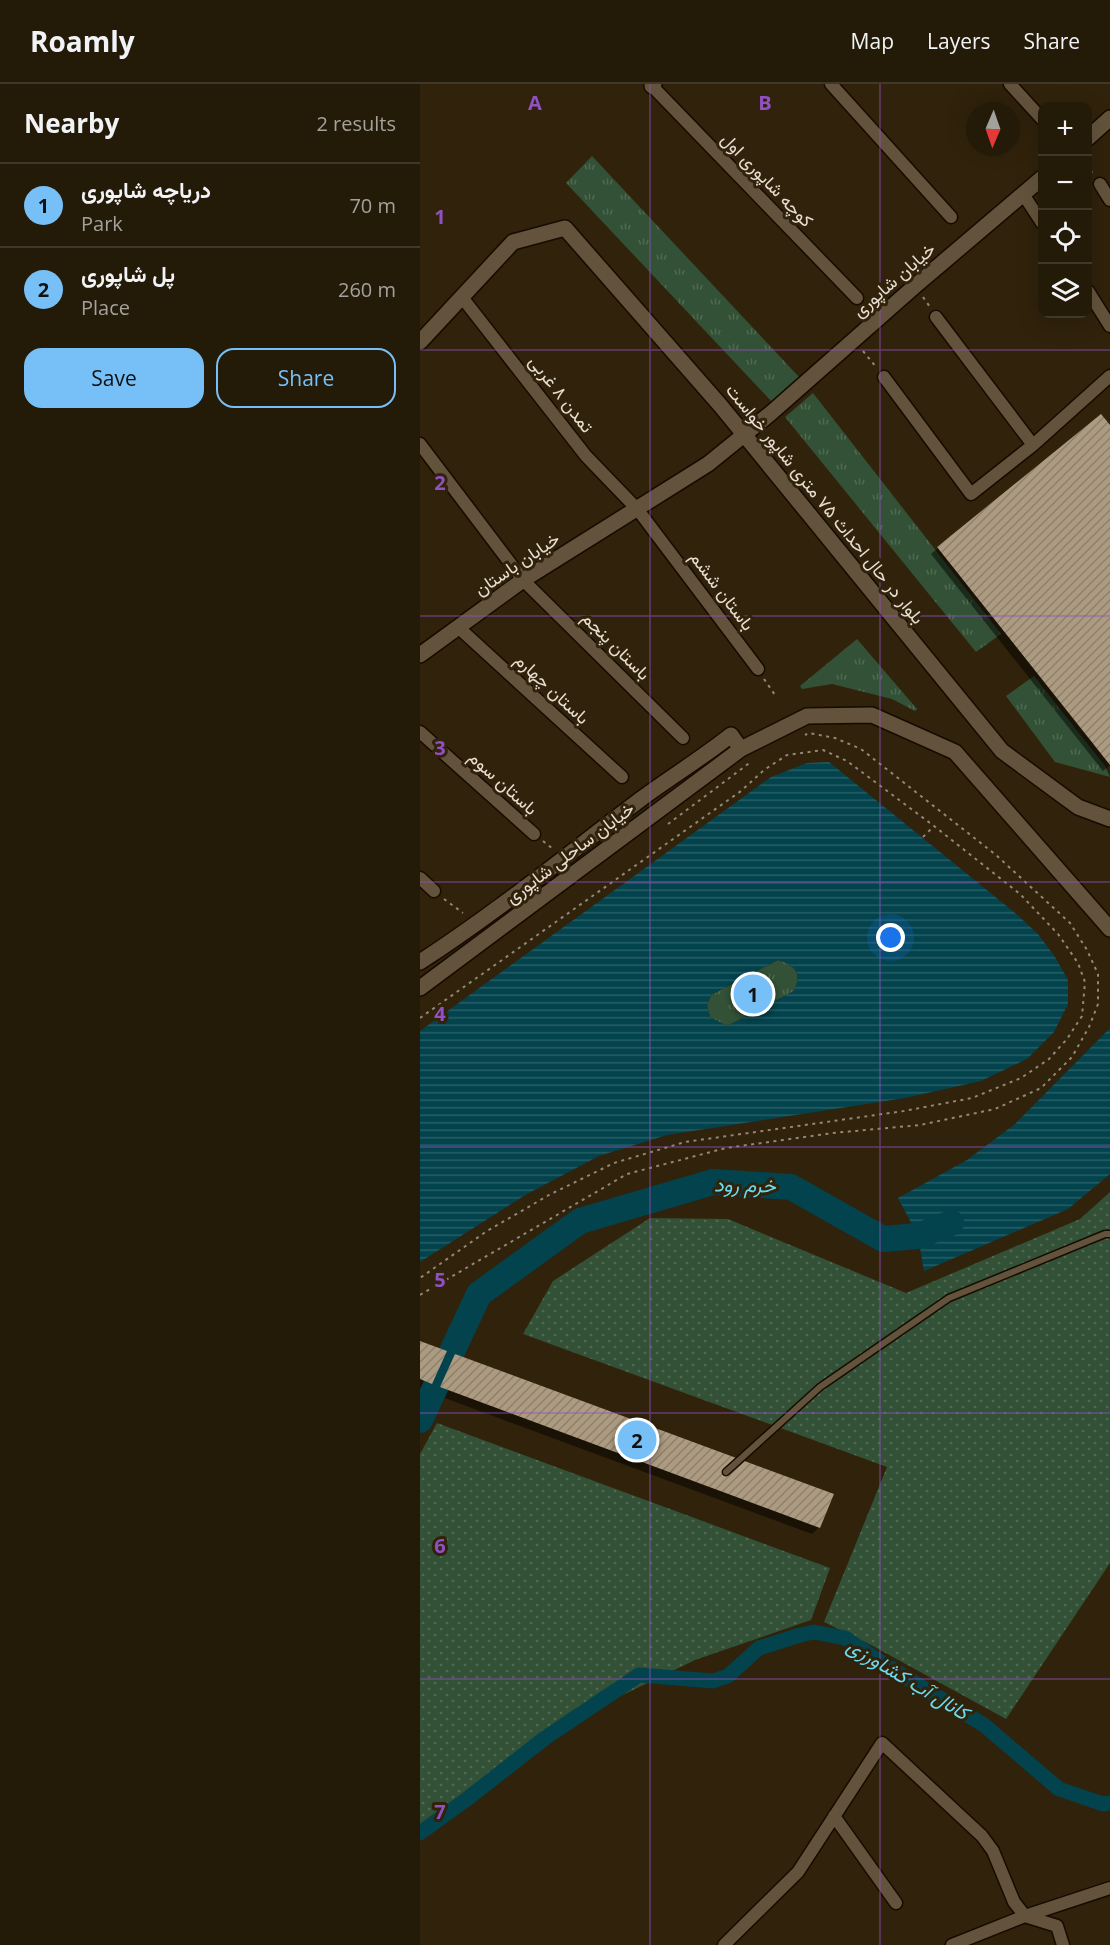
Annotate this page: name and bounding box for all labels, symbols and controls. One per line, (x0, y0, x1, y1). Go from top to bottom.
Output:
text: Roamly (30, 22, 135, 60)
text: Map (851, 27, 894, 55)
text: Layers (927, 27, 991, 55)
text: Share (1024, 27, 1080, 55)
text: A (528, 89, 542, 116)
text: B (758, 89, 772, 116)
north arrow (966, 102, 1020, 156)
map controls (1038, 102, 1092, 318)
button: + (1038, 102, 1092, 156)
text: Nearby (24, 105, 119, 141)
text: 2 results (316, 110, 396, 137)
street label: کوچه شاپوری اول (716, 127, 819, 232)
button: − (1038, 156, 1092, 210)
text: دریاچه شاپوری (81, 174, 211, 204)
text: 1 (38, 192, 49, 219)
text: 70 m (349, 192, 396, 219)
text: 1 (434, 203, 446, 230)
text: Park (81, 210, 123, 237)
button: locate (1038, 210, 1092, 264)
street label: خیابان شاپوری (847, 237, 941, 323)
text: پل شاپوری (81, 258, 175, 288)
button: layers (1038, 264, 1092, 318)
text: 2 (38, 276, 49, 303)
text: 260 m (338, 276, 396, 303)
text: Place (81, 294, 130, 321)
button: Save (24, 348, 204, 408)
button: Share (216, 348, 396, 408)
street label: تمدن ۸ غربی (524, 350, 600, 437)
street label: بلوار در حال احداث ۷۵ متری شاپور خواست (720, 378, 930, 629)
text: 2 (434, 469, 446, 496)
street label: خیابان باستان (469, 526, 564, 601)
street label: باستان ششم (684, 546, 761, 636)
street label: باستان پنجم (576, 606, 656, 686)
street label: باستان چهارم (509, 647, 595, 730)
text: 3 (434, 734, 446, 761)
street label: باستان سوم (463, 745, 544, 821)
street label: خیابان ساحلی شاپوری (500, 796, 639, 909)
your location (876, 923, 905, 952)
pin: 1 (734, 972, 772, 1016)
text: 4 (434, 1000, 446, 1027)
water label: خرم رود (714, 1170, 777, 1200)
text: 5 (434, 1266, 446, 1293)
pin: 2 (618, 1418, 656, 1462)
text: 6 (434, 1532, 446, 1559)
water label: کانال آب کشاورزی (842, 1632, 977, 1727)
text: 7 (434, 1798, 446, 1825)

